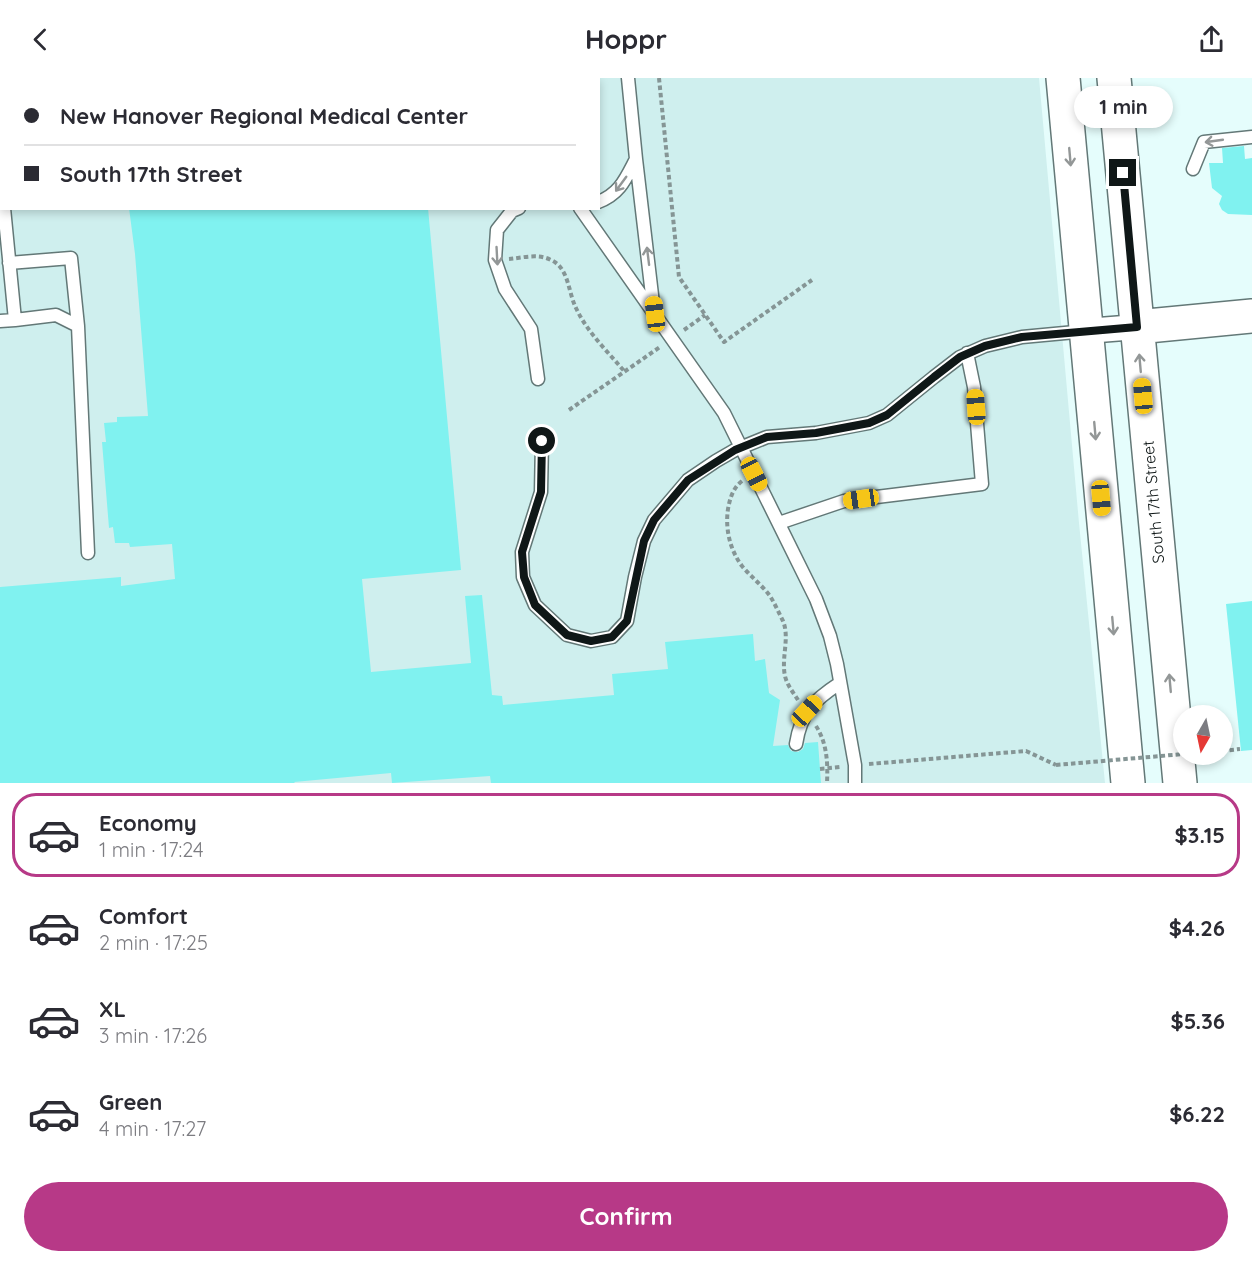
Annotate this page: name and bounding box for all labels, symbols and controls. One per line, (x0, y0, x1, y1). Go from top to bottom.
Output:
text: Hoppr (585, 22, 667, 56)
icon: back (24, 23, 57, 56)
icon: share (1195, 23, 1228, 56)
callout: 1 min (1074, 86, 1172, 128)
text: 1 min (1099, 94, 1148, 119)
text: New Hanover Regional Medical Center (60, 102, 468, 130)
one-way arrow (1204, 136, 1224, 147)
one-way arrow (1065, 147, 1076, 167)
route end (1109, 159, 1136, 186)
text: South 17th Street (60, 160, 243, 188)
one-way arrow (615, 176, 628, 192)
one-way arrow (491, 246, 502, 266)
one-way arrow (642, 246, 653, 266)
car (644, 295, 666, 333)
one-way arrow (1134, 354, 1145, 374)
car (1132, 377, 1154, 415)
car (966, 388, 986, 426)
one-way arrow (1090, 421, 1101, 441)
route start (528, 427, 555, 454)
street label: South 17th Street (1138, 440, 1168, 564)
car (738, 454, 770, 494)
car (1090, 479, 1112, 517)
car (842, 488, 880, 510)
one-way arrow (1108, 615, 1119, 635)
one-way arrow (1164, 673, 1175, 693)
car (788, 692, 826, 730)
north arrow (1173, 705, 1233, 765)
map controls (1173, 705, 1233, 765)
icon: car (27, 808, 81, 862)
text: Economy (99, 809, 197, 837)
text: $3.15 (1174, 821, 1225, 849)
text: 1 min · 17:24 (99, 837, 203, 862)
icon: car (27, 901, 81, 955)
text: Comfort (99, 902, 188, 930)
text: $4.26 (1169, 914, 1225, 942)
text: 2 min · 17:25 (99, 930, 208, 955)
icon: car (27, 994, 81, 1048)
text: XL (99, 995, 126, 1023)
text: $5.36 (1171, 1007, 1225, 1035)
text: 3 min · 17:26 (99, 1023, 207, 1048)
icon: car (27, 1087, 81, 1141)
text: Green (99, 1088, 162, 1116)
text: $6.22 (1169, 1100, 1225, 1128)
text: 4 min · 17:27 (99, 1116, 206, 1141)
button: Confirm (24, 1182, 1228, 1251)

